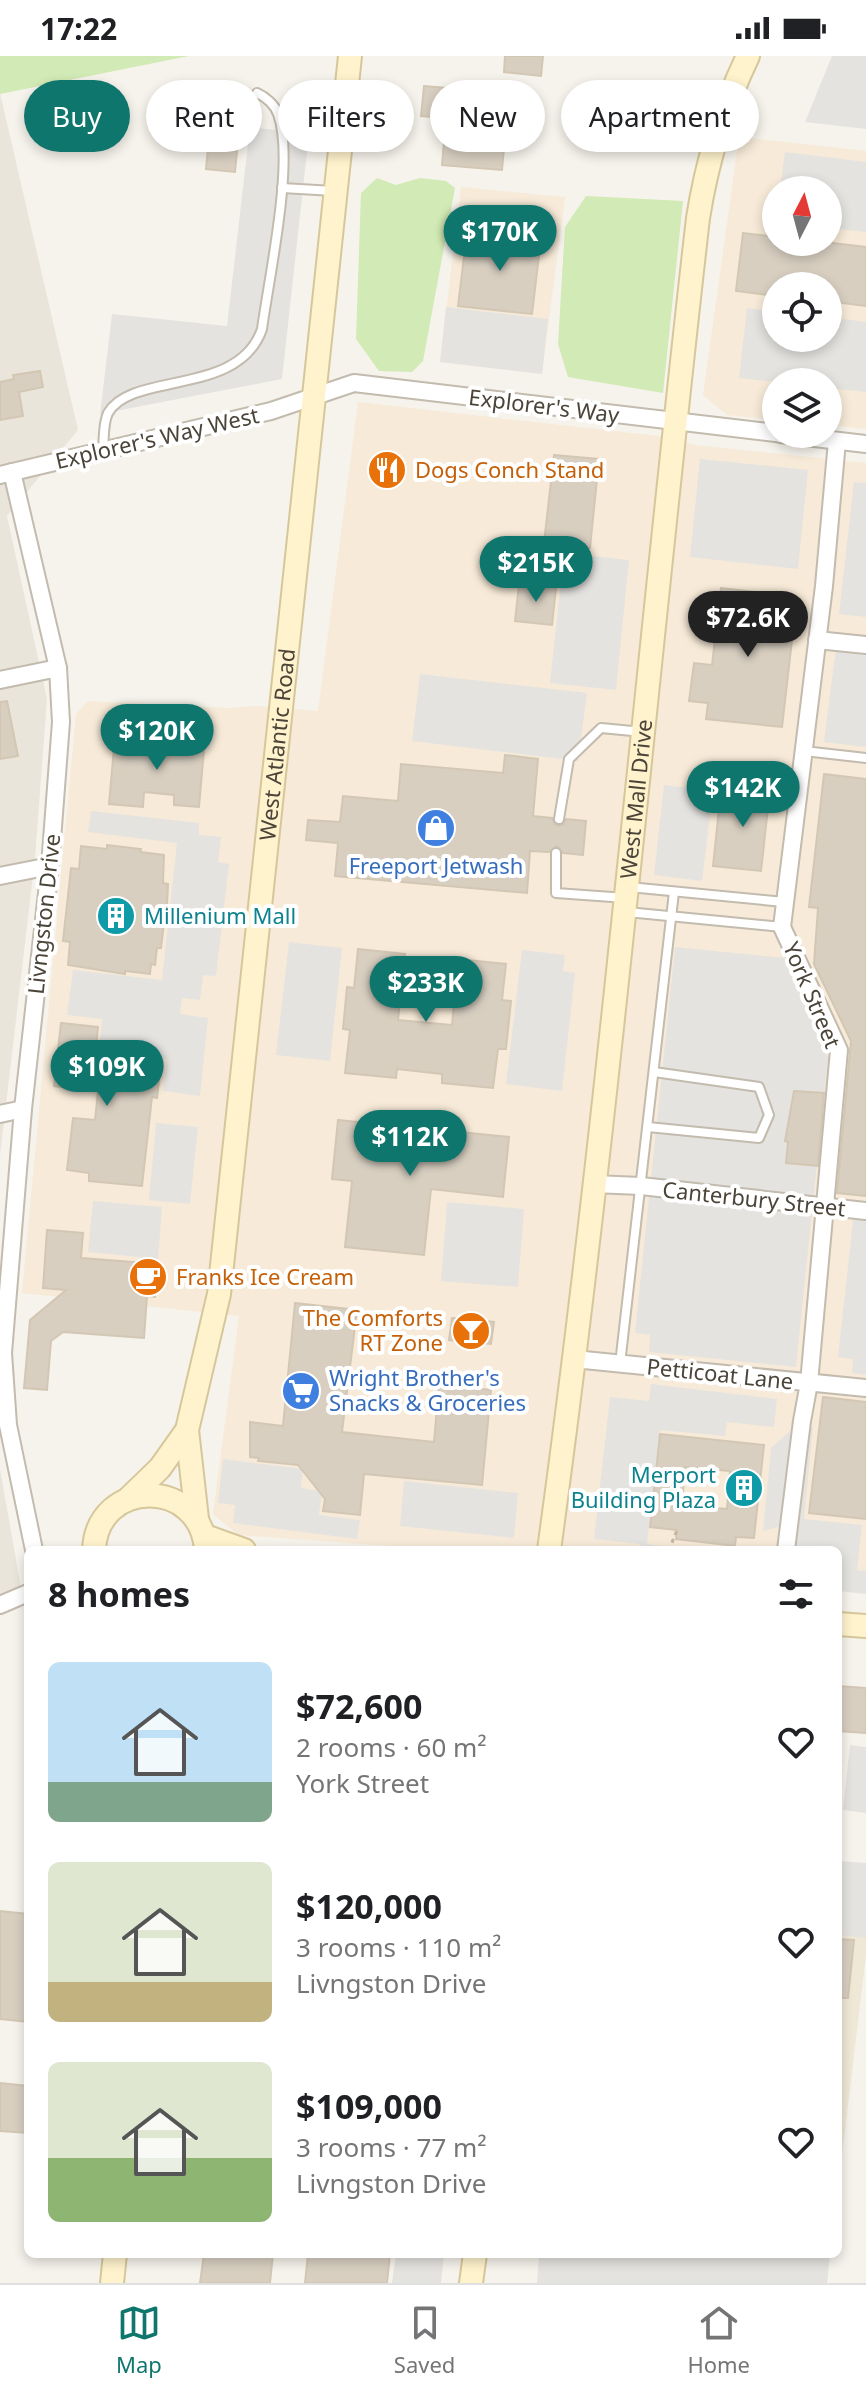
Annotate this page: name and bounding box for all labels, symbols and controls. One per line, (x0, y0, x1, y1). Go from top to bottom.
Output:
text: 17:22 (40, 8, 117, 49)
chip: Buy (24, 80, 130, 152)
chip: Rent (146, 80, 262, 152)
chip: Filters (278, 80, 414, 152)
chip: New (430, 80, 545, 152)
chip: Apartment (561, 80, 759, 152)
north arrow (762, 176, 842, 256)
map controls (762, 176, 842, 448)
pin: $170K (444, 205, 556, 273)
text: $170K (462, 213, 538, 249)
button: locate (762, 272, 842, 352)
button: layers (762, 368, 842, 448)
street label: Explorer's Way (467, 381, 622, 429)
street label: Explorer's Way West (52, 399, 262, 475)
restaurant icon: Dogs Conch Stand (366, 449, 408, 491)
place label: Dogs Conch Stand (415, 454, 604, 484)
pin: $215K (480, 536, 592, 604)
text: $215K (498, 544, 574, 580)
pin: $72.6K (683, 591, 813, 659)
text: $72.6K (706, 599, 790, 635)
street label: West Atlantic Road (251, 647, 301, 842)
pin: $120K (101, 704, 213, 772)
text: $120K (119, 712, 195, 748)
street label: West Mall Drive (612, 718, 658, 880)
pin: $142K (687, 761, 799, 829)
text: $142K (705, 769, 781, 805)
shop icon: Freeport Jetwash (415, 807, 457, 849)
street label: Livngston Drive (20, 832, 66, 996)
place label: Freeport Jetwash (349, 850, 523, 880)
building icon: Millenium Mall (95, 895, 137, 937)
place label: Millenium Mall (144, 900, 296, 930)
street label: York Street (777, 937, 849, 1052)
pin: $233K (370, 956, 482, 1024)
text: $233K (388, 964, 464, 1000)
pin: $109K (51, 1040, 163, 1108)
text: $109K (69, 1048, 145, 1084)
pin: $112K (354, 1110, 466, 1178)
text: $112K (372, 1118, 448, 1154)
street label: Canterbury Street (661, 1173, 847, 1223)
cafe icon: Franks Ice Cream (127, 1256, 169, 1298)
place label: Franks Ice Cream (176, 1261, 354, 1291)
place label: The Comforts RT Zone (303, 1302, 443, 1357)
bar icon: The Comforts RT Zone (450, 1310, 492, 1352)
street label: Petticoat Lane (645, 1350, 795, 1396)
place label: Wright Brother's Snacks & Groceries (329, 1362, 526, 1417)
supermarket icon: Wright Brother's Snacks & Groceries (280, 1370, 322, 1412)
place label: Merport Building Plaza (571, 1459, 716, 1514)
building icon: Merport Building Plaza (723, 1467, 765, 1509)
text: 8 homes (48, 1571, 190, 1617)
icon: filters (774, 1572, 818, 1616)
text: $72,600 (296, 1683, 422, 1729)
icon: home (112, 1694, 208, 1790)
icon: heart (774, 1720, 818, 1764)
text: 2 rooms · 60 m² (296, 1729, 486, 1765)
text: York Street (296, 1765, 429, 1801)
text: $120,000 (296, 1883, 442, 1929)
icon: home (112, 1894, 208, 1990)
icon: heart (774, 1920, 818, 1964)
text: 3 rooms · 110 m² (296, 1929, 501, 1965)
text: Livngston Drive (296, 1965, 486, 2001)
text: $109,000 (296, 2083, 442, 2129)
icon: home (112, 2094, 208, 2190)
icon: heart (774, 2120, 818, 2164)
text: 3 rooms · 77 m² (296, 2129, 486, 2165)
text: Livngston Drive (296, 2165, 486, 2201)
tab: Map (116, 2301, 162, 2379)
tab: Saved (394, 2301, 455, 2379)
tab: Home (687, 2301, 750, 2379)

